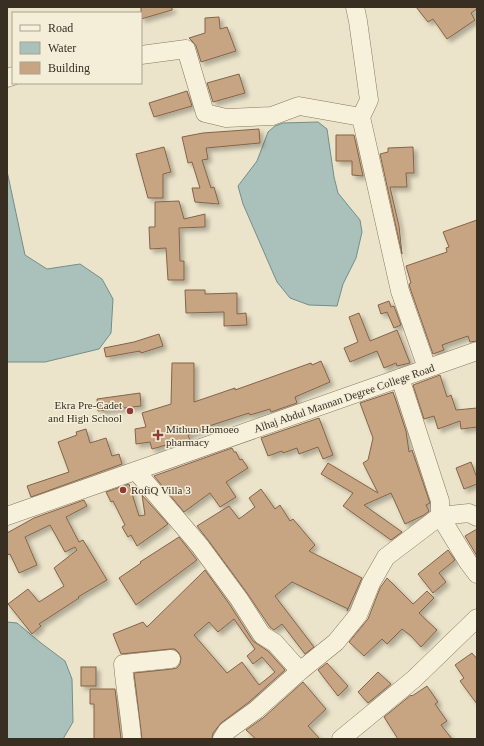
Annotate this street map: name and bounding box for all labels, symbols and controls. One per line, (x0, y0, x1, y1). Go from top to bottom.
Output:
legend (12, 12, 142, 84)
text: Road (48, 21, 73, 35)
text: Water (48, 41, 76, 55)
text: Building (48, 61, 90, 75)
street label: Alhaj Abdul Mannan Degree College Road (252, 361, 436, 435)
place label: Ekra Pre-Cadet and High School (48, 399, 122, 424)
marker: Ekra Pre-Cadet and High School (125, 406, 135, 416)
place label: Mithun Homoeo pharmacy (166, 423, 240, 448)
marker: Mithun Homoeo pharmacy (153, 430, 163, 440)
place label: RofiQ Villa 3 (131, 484, 191, 496)
marker: RofiQ Villa 3 (118, 485, 128, 495)

